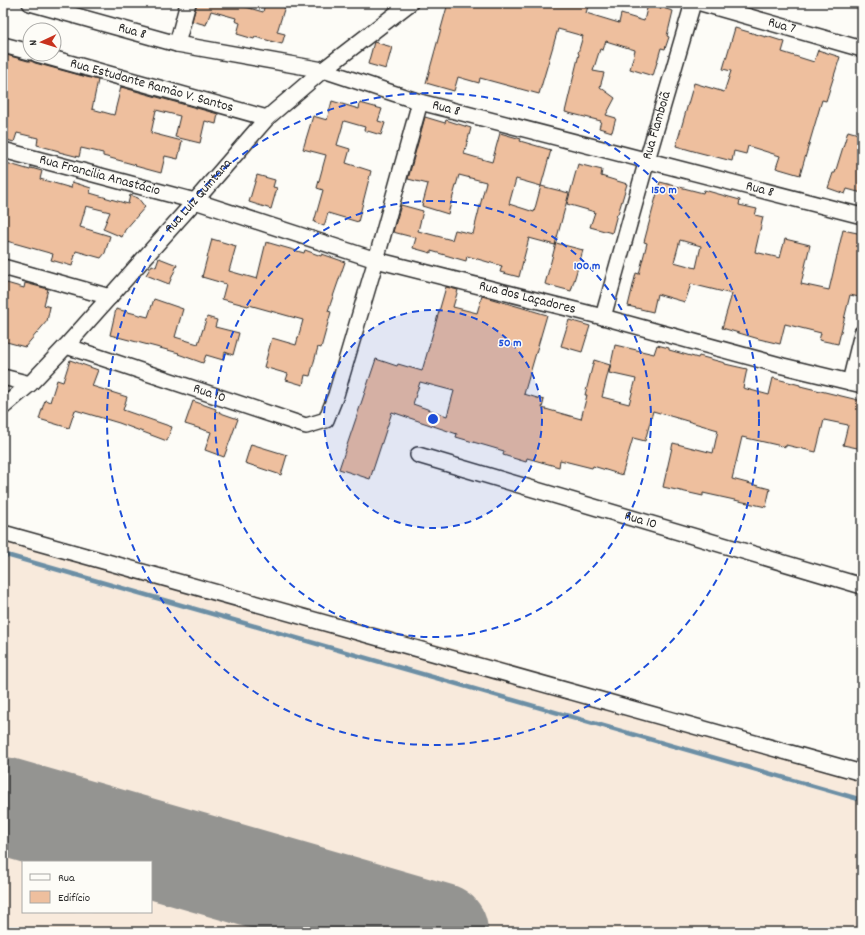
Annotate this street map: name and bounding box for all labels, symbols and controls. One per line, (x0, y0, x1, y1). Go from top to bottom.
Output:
street label: Rua 7 (766, 13, 798, 40)
street label: Rua 8 (116, 18, 149, 45)
north arrow (22, 22, 62, 62)
text: N (26, 39, 42, 46)
street label: Rua Estudante Ramão V. Santos (68, 54, 236, 118)
street label: Rua Flamboiã (638, 89, 677, 162)
street label: Rua 8 (430, 96, 463, 122)
street label: Rua Francilia Anastácio (37, 150, 162, 201)
street label: Rua Luiz Quintana (160, 154, 238, 238)
street label: Rua 8 (744, 176, 776, 203)
text: 150 m (651, 182, 677, 199)
text: 100 m (574, 258, 600, 275)
street label: Rua dos Laçadores (477, 276, 578, 320)
text: 50 m (498, 335, 522, 352)
street label: Rua 10 (190, 379, 228, 409)
centre of rings (426, 412, 440, 426)
street label: Rua 10 (622, 506, 659, 535)
legend (22, 861, 152, 913)
text: Rua (58, 870, 75, 887)
text: Edifício (58, 890, 90, 907)

